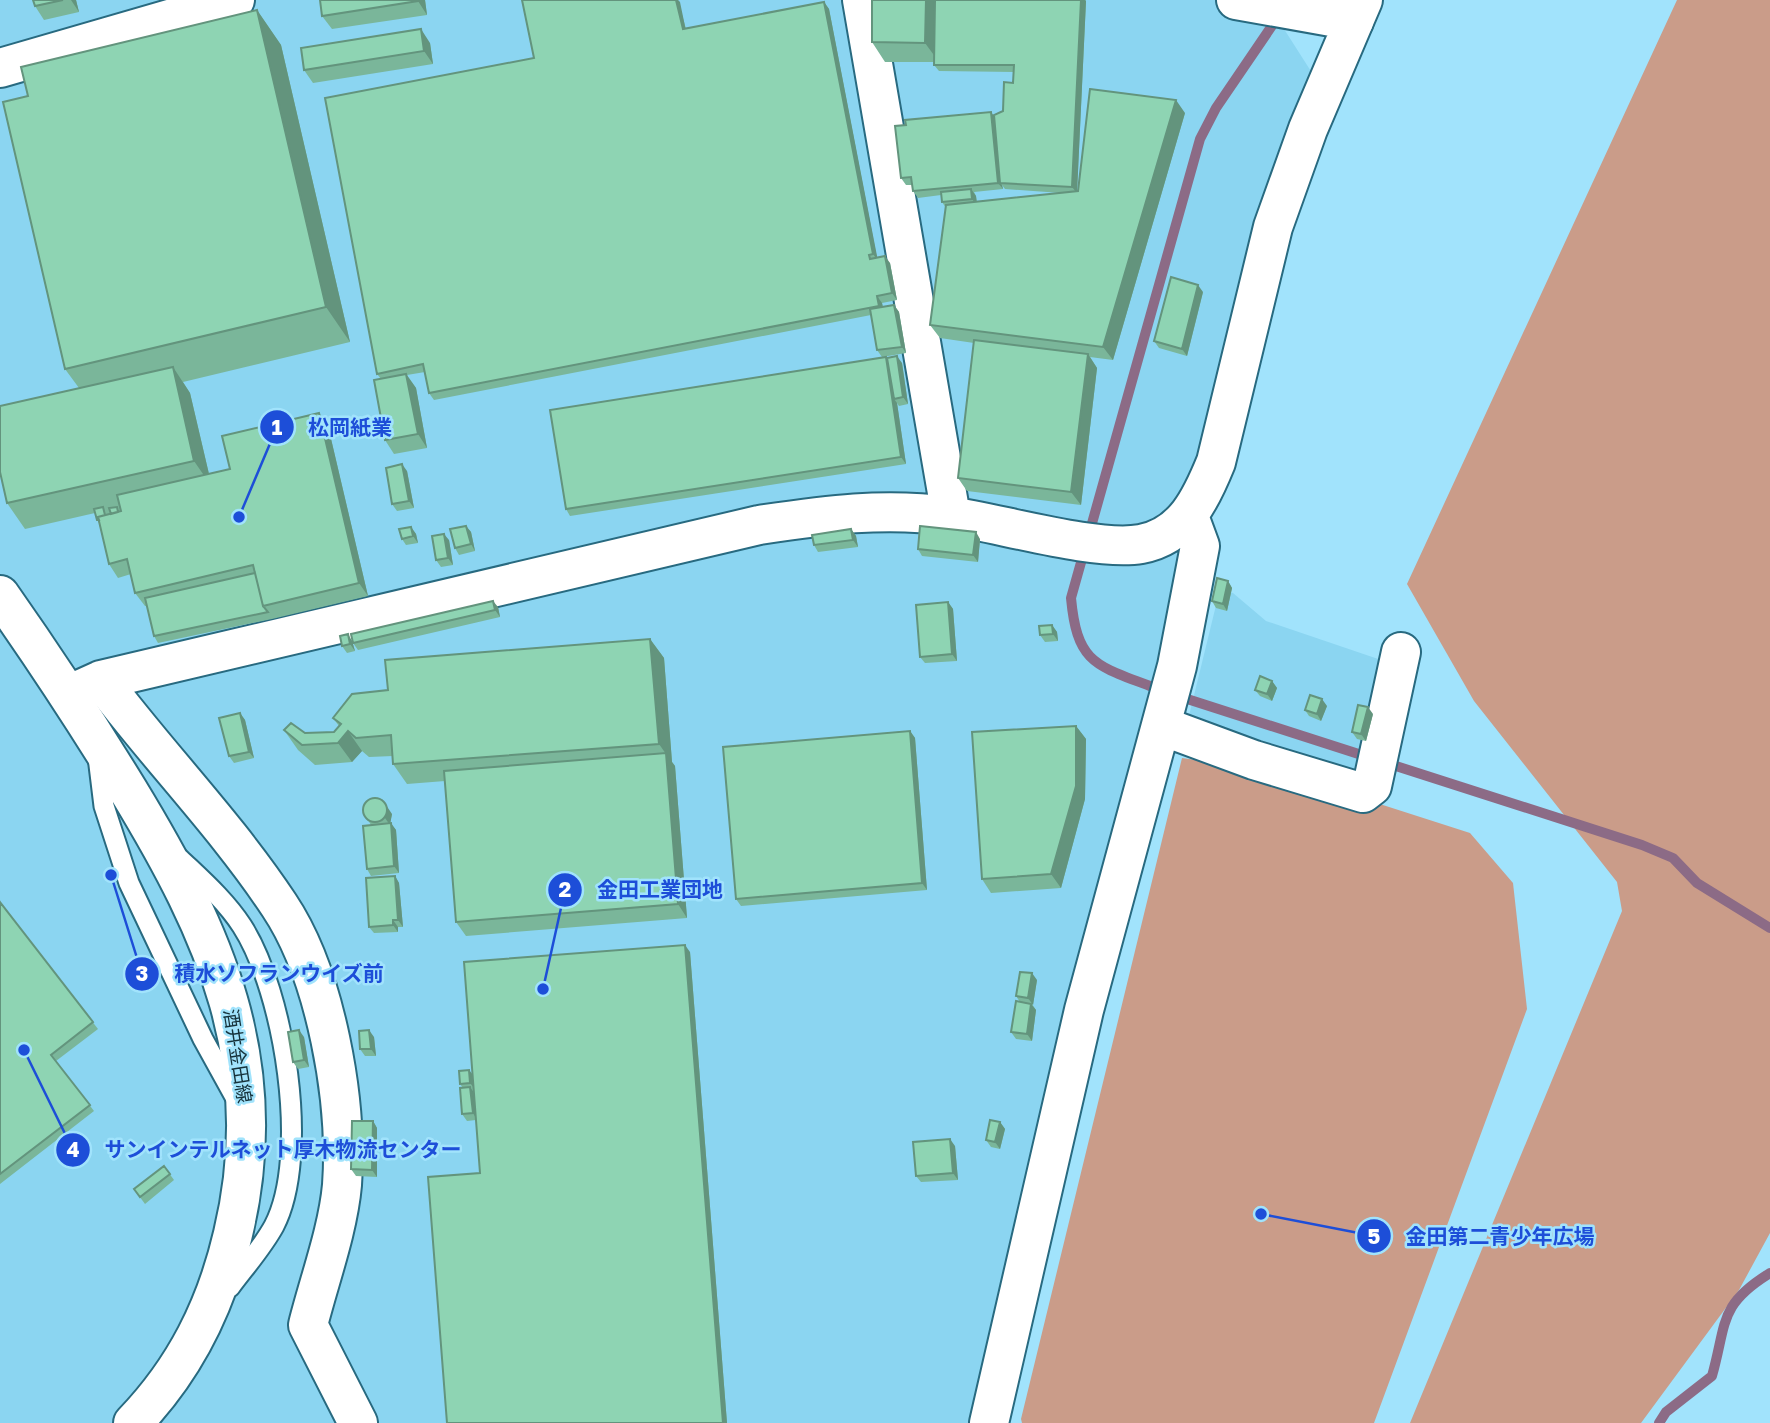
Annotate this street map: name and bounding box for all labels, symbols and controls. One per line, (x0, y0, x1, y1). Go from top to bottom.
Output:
callout: 松岡紙業 (259, 406, 406, 448)
text: 1 (272, 414, 283, 440)
text: 松岡紙業 (308, 414, 392, 440)
callout: 金田工業団地 (548, 869, 737, 911)
text: 2 (559, 876, 572, 902)
text: 金田工業団地 (597, 876, 723, 902)
callout: 積水ソフランウイズ前 (125, 953, 398, 995)
text: 3 (136, 960, 148, 986)
text: 積水ソフランウイズ前 (174, 960, 384, 986)
street label: 酒井金田線 (220, 1007, 257, 1105)
callout: サンインテルネット厚木物流センター (55, 1129, 475, 1171)
text: 4 (66, 1136, 80, 1162)
text: サンインテルネット厚木物流センター (105, 1136, 462, 1162)
callout: 金田第二青少年広場 (1357, 1215, 1609, 1257)
text: 5 (1368, 1223, 1381, 1249)
text: 金田第二青少年広場 (1406, 1223, 1595, 1249)

